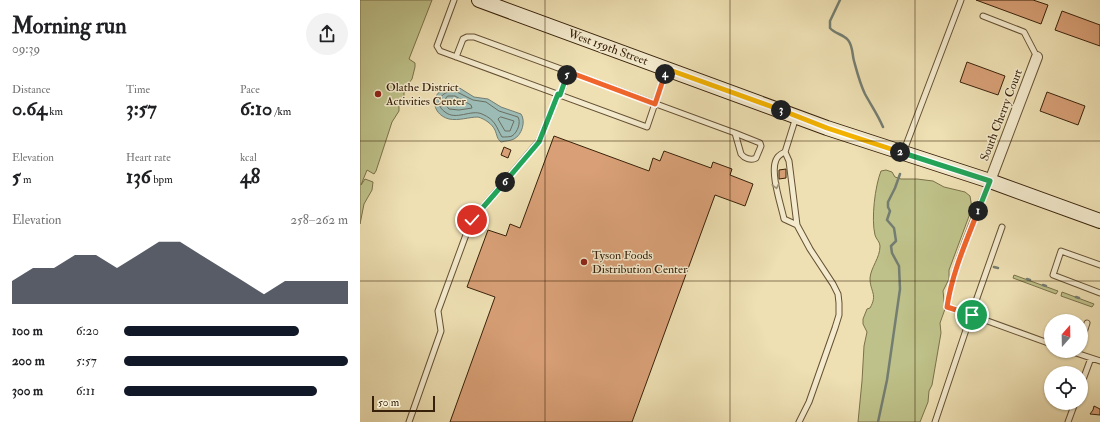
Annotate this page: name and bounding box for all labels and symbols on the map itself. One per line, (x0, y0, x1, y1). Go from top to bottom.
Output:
street label: West 159th Street (565, 26, 650, 69)
pin: 4 (655, 64, 675, 84)
pin: 5 (557, 65, 577, 85)
street label: South Cherry Court (977, 67, 1026, 163)
place label: Olathe District Activities Center (385, 80, 466, 109)
marker: Olathe District Activities Center (373, 89, 383, 99)
pin: 3 (771, 100, 791, 120)
pin: 2 (890, 142, 910, 162)
pin: 6 (495, 172, 515, 192)
one-way arrow (772, 182, 780, 189)
pin: 1 (968, 201, 988, 221)
pin (455, 203, 489, 237)
place label: Tyson Foods Distribution Center (592, 248, 688, 277)
marker: Tyson Foods Distribution Center (579, 257, 589, 267)
pin (955, 298, 989, 332)
north arrow (1044, 314, 1088, 358)
scale bar (372, 394, 435, 413)

